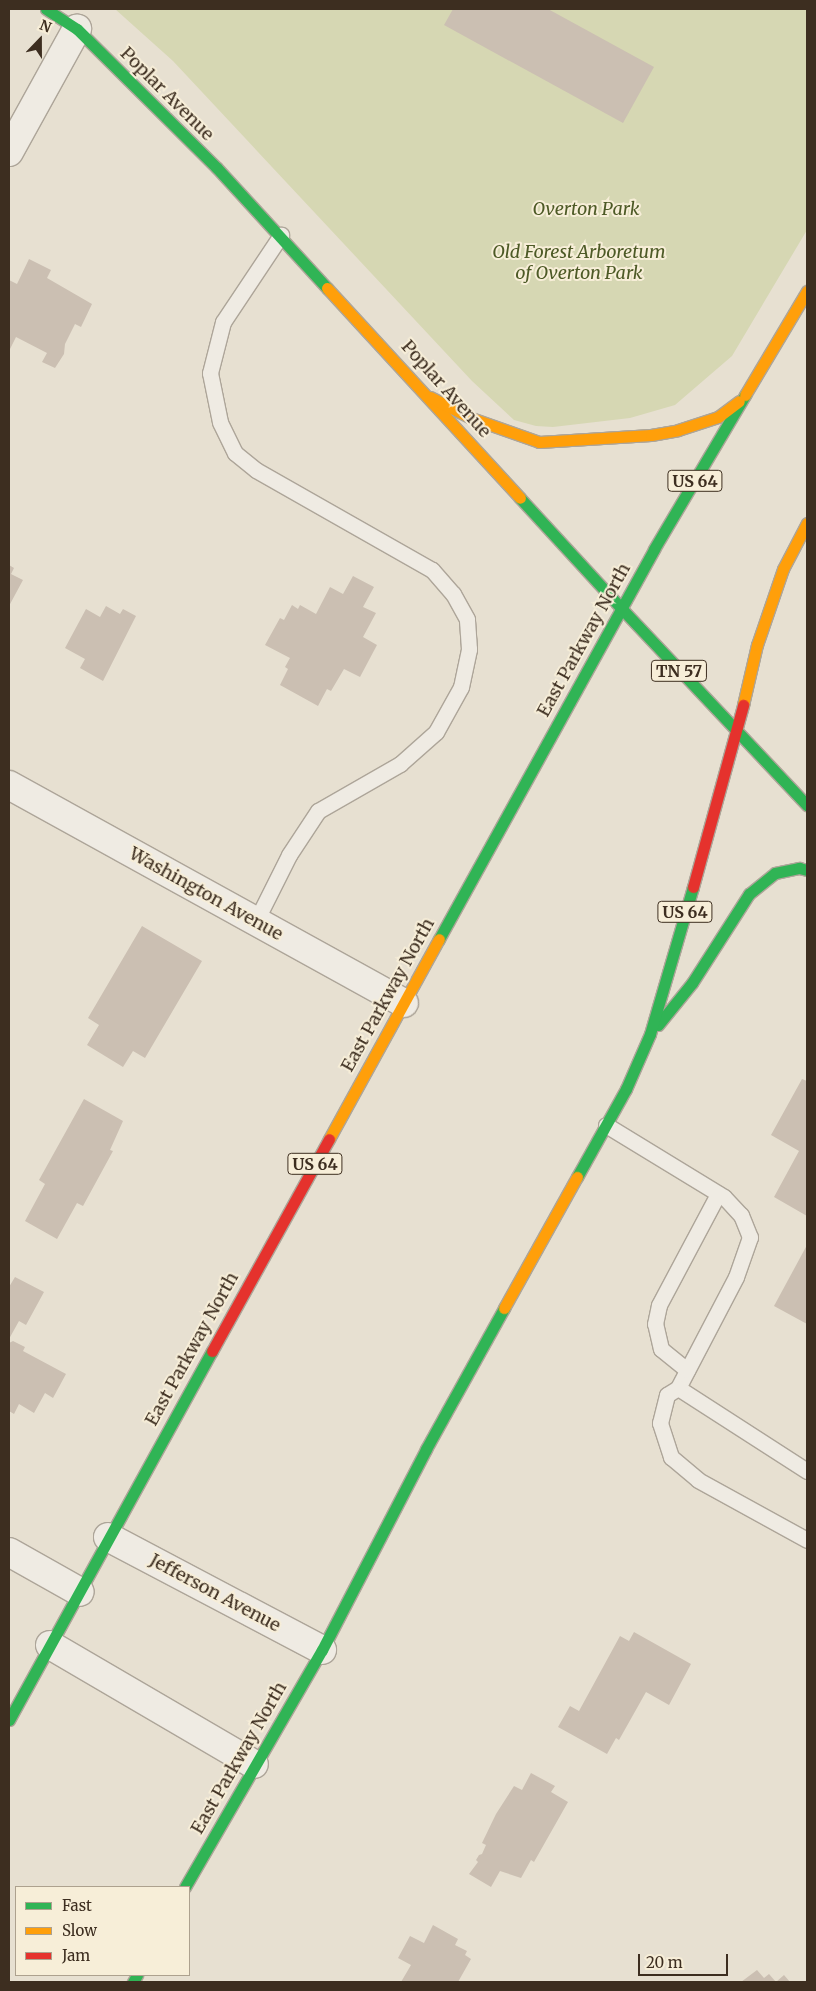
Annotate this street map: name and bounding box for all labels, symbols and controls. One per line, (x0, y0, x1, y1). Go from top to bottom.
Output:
north arrow (15, 15, 65, 65)
text: N (37, 16, 54, 37)
street label: Poplar Avenue (116, 43, 218, 145)
park label: Overton Park (532, 198, 640, 220)
park label: Old Forest Arboretum of Overton Park (492, 242, 666, 284)
street label: Poplar Avenue (397, 336, 495, 442)
road number: US 64 (666, 468, 724, 494)
street label: East Parkway North (533, 559, 635, 721)
road number: TN 57 (650, 658, 708, 684)
street label: Washington Avenue (125, 843, 287, 945)
road number: US 64 (656, 899, 714, 926)
street label: East Parkway North (337, 914, 439, 1076)
road number: US 64 (286, 1150, 344, 1178)
street label: East Parkway North (141, 1268, 243, 1430)
street label: Jefferson Avenue (146, 1549, 284, 1637)
street label: East Parkway North (187, 1678, 291, 1838)
legend (15, 1886, 190, 1976)
text: Fast (62, 1896, 92, 1915)
text: Slow (62, 1921, 97, 1940)
scale bar (641, 1944, 731, 1976)
text: Jam (62, 1946, 90, 1965)
text: 20 m (646, 1953, 683, 1972)

